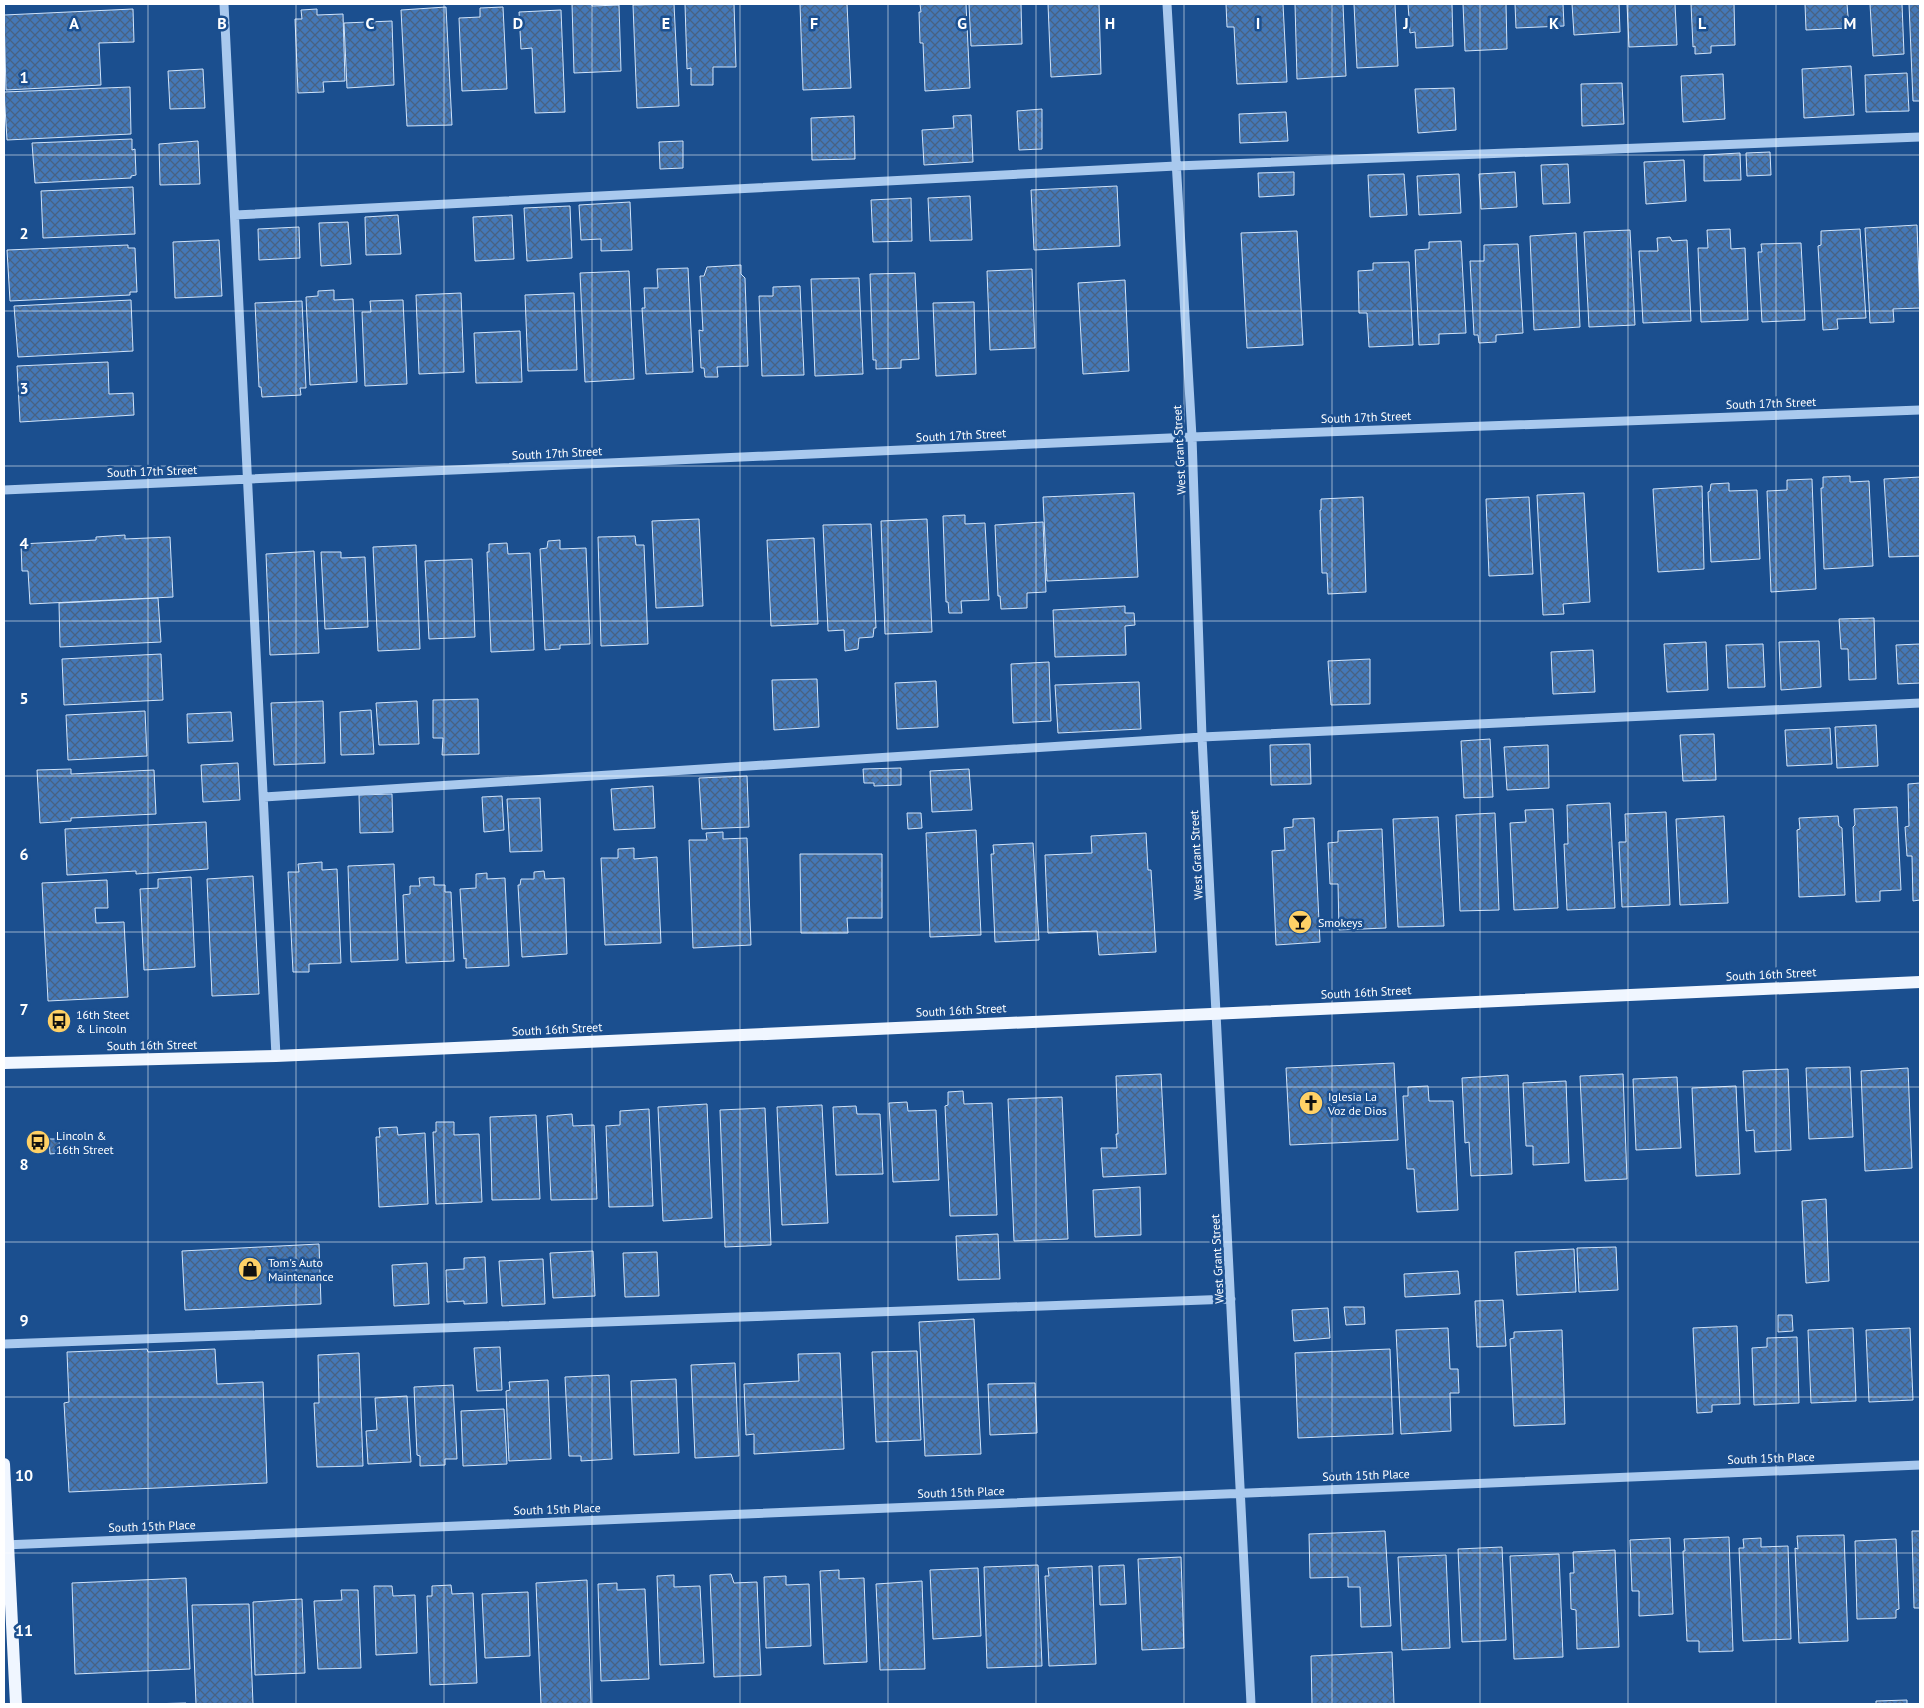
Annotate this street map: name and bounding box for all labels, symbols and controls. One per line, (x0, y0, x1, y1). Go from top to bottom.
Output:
text: A (69, 13, 79, 33)
text: B (217, 13, 227, 33)
text: C (366, 13, 375, 33)
text: D (513, 13, 523, 33)
text: E (662, 13, 670, 33)
text: F (810, 13, 818, 33)
text: G (957, 13, 967, 33)
text: H (1105, 13, 1115, 33)
text: I (1256, 13, 1260, 33)
text: J (1402, 13, 1409, 33)
text: K (1549, 13, 1559, 33)
text: L (1698, 13, 1707, 33)
text: M (1844, 13, 1856, 33)
text: 1 (19, 67, 29, 87)
text: 2 (19, 223, 29, 243)
text: 3 (19, 378, 29, 398)
street label: South 17th Street (1726, 394, 1816, 412)
street label: West Grant Street (1169, 405, 1189, 495)
street label: South 17th Street (1321, 408, 1411, 426)
street label: South 17th Street (915, 425, 1007, 445)
street label: South 17th Street (511, 443, 603, 463)
street label: South 17th Street (107, 462, 197, 480)
text: 4 (19, 533, 29, 553)
text: 5 (19, 688, 29, 708)
street label: West Grant Street (1186, 810, 1206, 900)
text: 6 (19, 844, 29, 864)
bar icon: Smokeys (1287, 909, 1313, 935)
place label: Smokeys (1318, 915, 1363, 930)
street label: South 16th Street (1725, 964, 1817, 984)
street label: South 16th Street (1320, 982, 1412, 1002)
text: 7 (19, 999, 29, 1019)
street label: South 16th Street (915, 1000, 1007, 1020)
place label: 16th Steet & Lincoln (76, 1007, 129, 1036)
bus stop icon: 16th Steet & Lincoln (46, 1008, 72, 1034)
street label: South 16th Street (511, 1019, 603, 1039)
street label: South 16th Street (107, 1037, 197, 1053)
place label: Iglesia La Voz de Dios (1327, 1089, 1387, 1118)
church icon: Iglesia La Voz de Dios (1298, 1090, 1324, 1116)
place label: Lincoln & 16th Street (56, 1128, 114, 1157)
bus stop icon: Lincoln & 16th Street (25, 1129, 51, 1155)
text: 8 (19, 1154, 29, 1174)
street label: West Grant Street (1207, 1214, 1227, 1304)
place label: Tom's Auto Maintenance (268, 1255, 334, 1284)
shop icon: Tom's Auto Maintenance (237, 1256, 263, 1282)
text: 9 (19, 1310, 29, 1330)
street label: South 15th Place (1727, 1449, 1815, 1467)
text: 10 (15, 1465, 33, 1485)
street label: South 15th Place (1322, 1466, 1410, 1484)
street label: South 15th Place (917, 1483, 1005, 1501)
street label: South 15th Place (513, 1500, 601, 1518)
street label: South 15th Place (108, 1517, 196, 1535)
text: 11 (15, 1620, 33, 1640)

